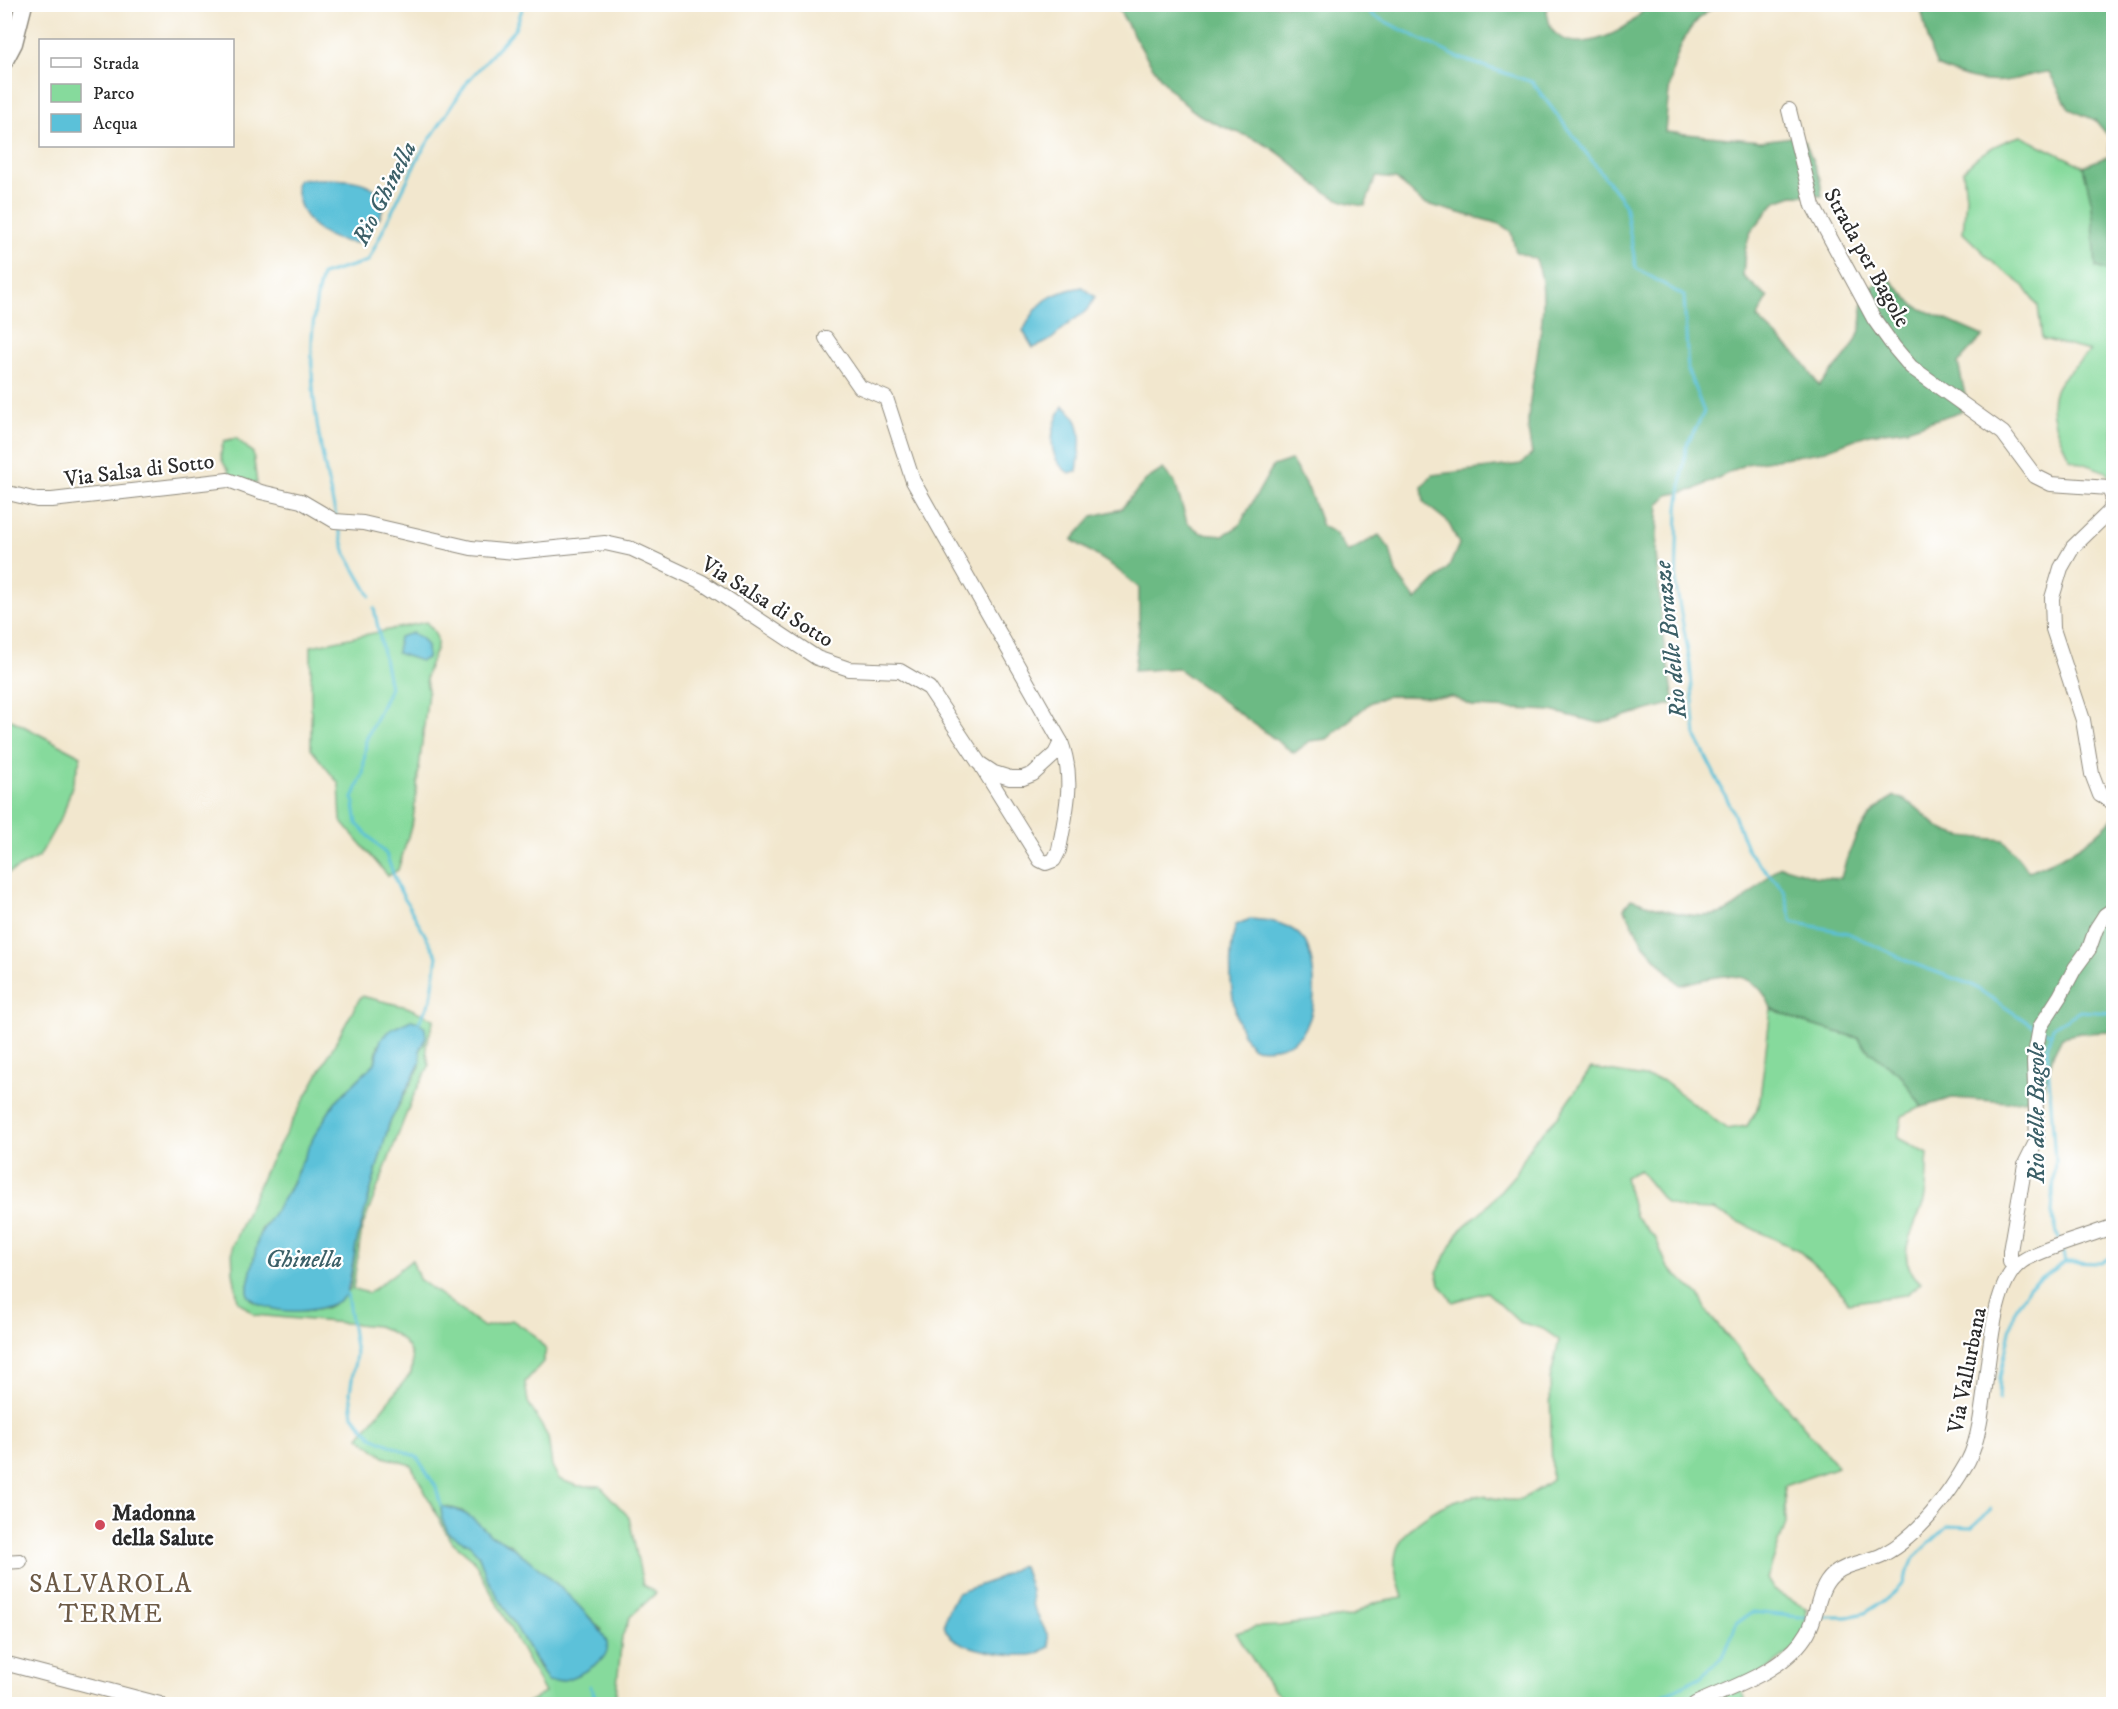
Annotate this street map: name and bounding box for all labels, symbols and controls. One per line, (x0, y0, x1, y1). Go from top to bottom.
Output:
legend (39, 39, 234, 147)
text: Strada (93, 53, 140, 75)
text: Parco (93, 83, 134, 105)
text: Acqua (93, 113, 138, 135)
water label: Rio Ghinella (346, 137, 424, 251)
street label: Strada per Bagole (1817, 184, 1916, 332)
street label: Via Salsa di Sotto (62, 448, 216, 493)
street label: Via Salsa di Sotto (695, 550, 838, 654)
water label: Rio delle Borazze (1648, 559, 1694, 721)
water label: Rio delle Bagole (2022, 1042, 2052, 1184)
water label: Ghinella (266, 1245, 342, 1275)
street label: Via Vallurbana (1942, 1304, 1993, 1437)
place label: Madonna della Salute (112, 1500, 214, 1552)
marker: Madonna della Salute (93, 1518, 107, 1532)
district label: SALVAROLA TERME (29, 1568, 193, 1631)

